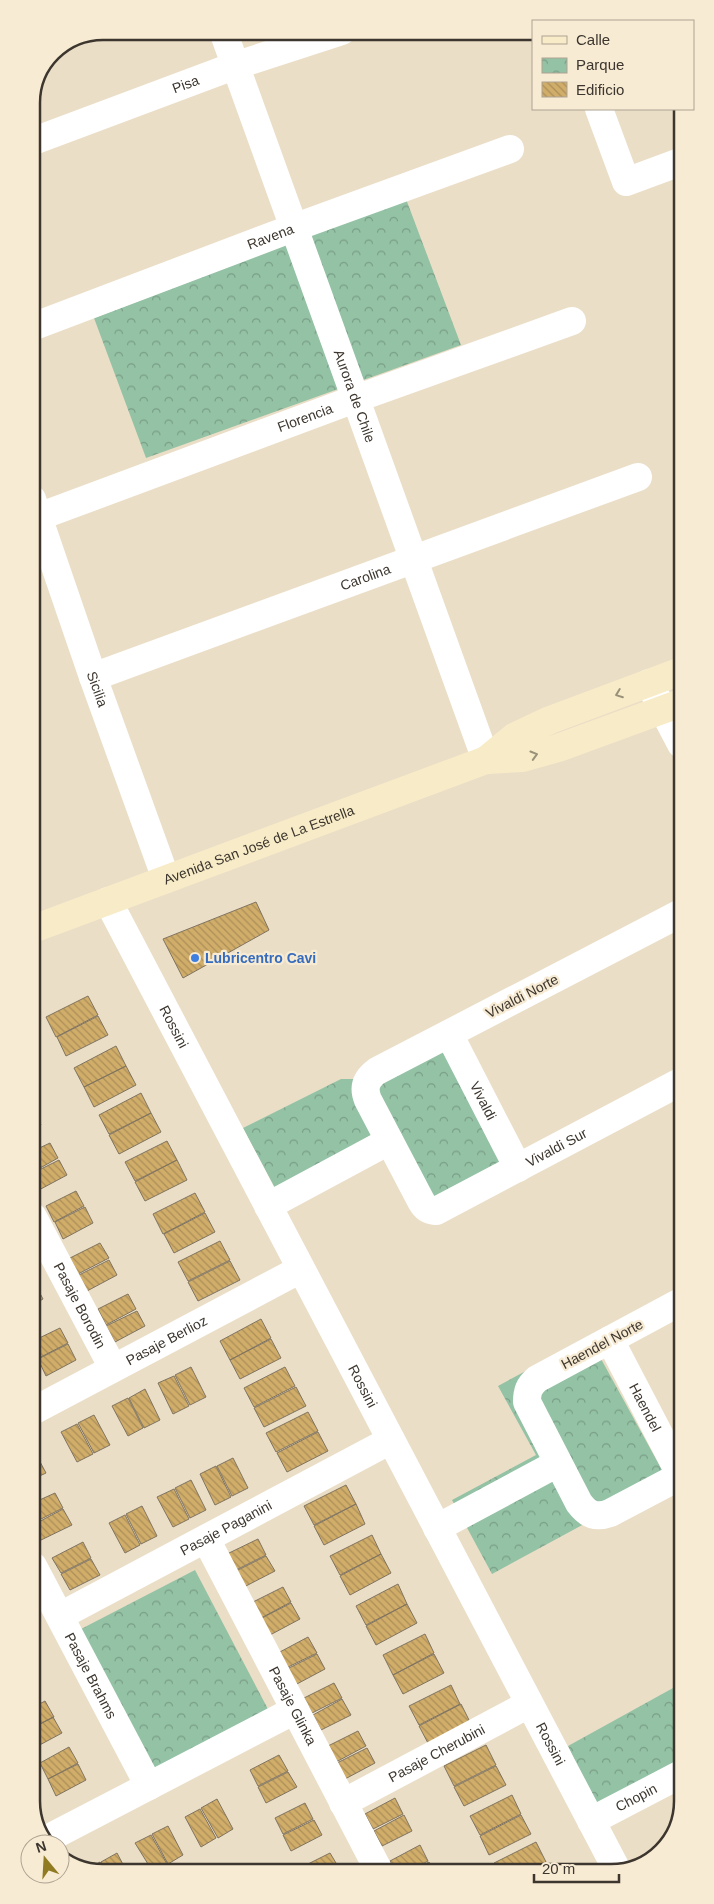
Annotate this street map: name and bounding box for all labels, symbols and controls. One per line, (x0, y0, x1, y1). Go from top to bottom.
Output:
legend (532, 20, 694, 110)
text: Calle (576, 31, 610, 48)
text: Parque (576, 56, 624, 73)
street label: Pisa (170, 72, 201, 96)
text: Edificio (576, 81, 624, 98)
street label: Ravena (245, 220, 296, 253)
street label: Aurora de Chile (331, 347, 379, 445)
street label: Florencia (275, 400, 335, 435)
street label: Carolina (338, 561, 393, 594)
street label: Sicilia (84, 669, 111, 709)
one-way arrow (615, 688, 624, 698)
one-way arrow (530, 750, 538, 760)
street label: Avenida San José de La Estrella (161, 802, 357, 888)
place label: Lubricentro Cavi (205, 950, 316, 966)
marker: Lubricentro Cavi (189, 952, 201, 964)
street label: Vivaldi Norte (483, 971, 561, 1021)
street label: Rossini (156, 1003, 192, 1051)
street label: Vivaldi (467, 1079, 500, 1123)
street label: Vivaldi Sur (523, 1125, 590, 1170)
street label: Pasaje Borodin (50, 1260, 109, 1351)
street label: Pasaje Berlioz (123, 1312, 210, 1368)
street label: Haendel Norte (558, 1316, 646, 1372)
street label: Rossini (345, 1362, 381, 1410)
street label: Haendel (626, 1381, 664, 1434)
street label: Pasaje Paganini (178, 1497, 274, 1559)
street label: Pasaje Brahms (62, 1630, 120, 1721)
street label: Pasaje Glinka (266, 1664, 320, 1748)
street label: Rossini (533, 1720, 568, 1768)
street label: Pasaje Cherubini (386, 1721, 487, 1785)
street label: Chopin (613, 1780, 660, 1815)
north arrow (20, 1834, 70, 1884)
text: N (34, 1837, 48, 1856)
scale bar (534, 1852, 619, 1884)
text: 20 m (542, 1860, 575, 1877)

